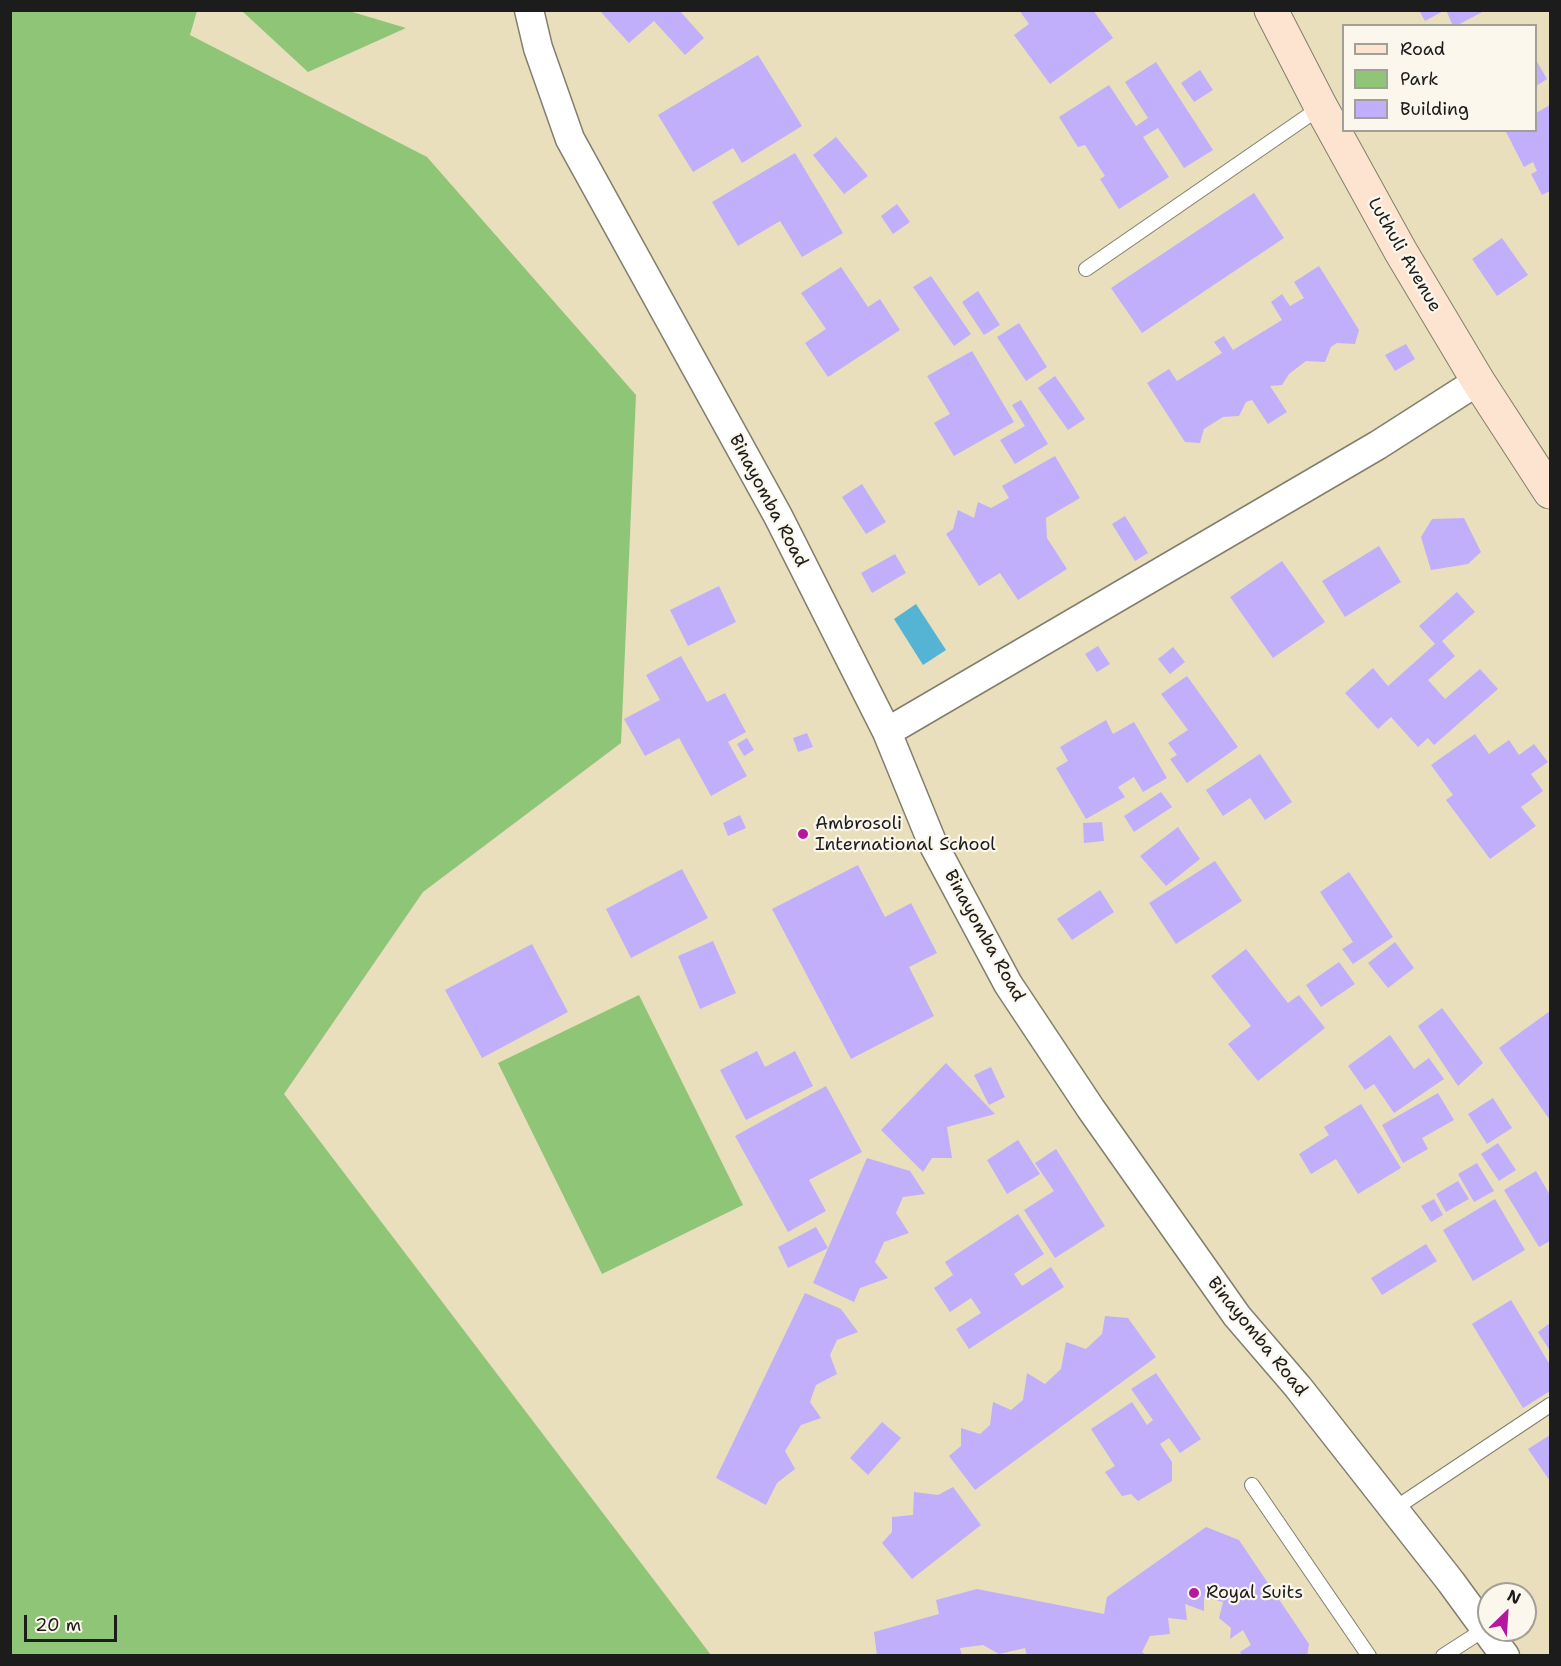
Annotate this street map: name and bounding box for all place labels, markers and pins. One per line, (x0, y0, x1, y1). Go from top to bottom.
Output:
place label: Ambrosoli International School (815, 813, 996, 856)
marker: Ambrosoli International School (796, 827, 810, 841)
place label: Royal Suits (1206, 1582, 1303, 1604)
marker: Royal Suits (1187, 1586, 1201, 1600)

